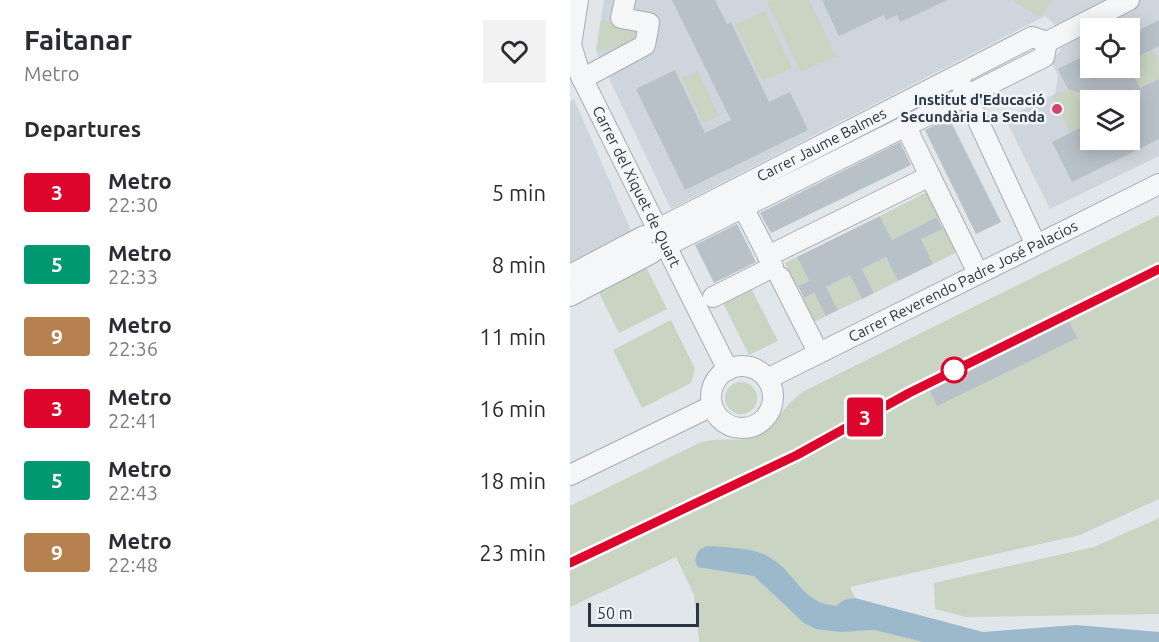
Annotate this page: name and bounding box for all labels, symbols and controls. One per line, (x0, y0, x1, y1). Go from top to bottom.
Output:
map controls (1080, 18, 1140, 150)
button: locate (1080, 18, 1140, 78)
button: heart (483, 20, 546, 83)
text: Faitanar (24, 24, 132, 55)
text: Metro (24, 62, 80, 85)
button: layers (1080, 90, 1140, 150)
place label: Institut d'Educació Secundària La Senda (901, 91, 1045, 125)
marker: Institut d'Educació Secundària La Senda (1050, 102, 1064, 116)
street label: Carrer del Xiquet de Quart (589, 103, 684, 270)
street label: Carrer Jaume Balmes (754, 104, 889, 185)
text: Departures (24, 116, 141, 141)
text: Metro (108, 168, 172, 193)
text: 3 (51, 180, 63, 204)
text: 5 min (492, 180, 546, 205)
text: 22:30 (108, 193, 158, 216)
street label: Carrer Reverendo Padre José Palacios (845, 217, 1080, 345)
text: Metro (108, 240, 172, 265)
text: 5 (51, 252, 63, 276)
text: 8 min (492, 252, 546, 277)
text: 22:33 (108, 265, 158, 288)
text: Metro (108, 312, 172, 337)
text: 9 (51, 324, 63, 348)
text: 11 min (479, 324, 546, 349)
text: 22:36 (108, 337, 158, 360)
unlabelled marker (941, 357, 967, 383)
text: Metro (108, 384, 172, 409)
text: 3 (51, 396, 63, 420)
text: 16 min (479, 396, 546, 421)
line badge: 3 (846, 398, 884, 436)
text: 3 (859, 405, 871, 429)
text: 22:41 (108, 409, 158, 432)
text: Metro (108, 456, 172, 481)
text: 5 (51, 468, 63, 492)
text: 18 min (479, 468, 546, 493)
text: 22:43 (108, 481, 158, 504)
text: Metro (108, 528, 172, 553)
text: 9 (51, 540, 63, 564)
text: 23 min (479, 540, 546, 565)
text: 22:48 (108, 553, 158, 576)
scale bar (588, 600, 699, 628)
text: 50 m (597, 604, 633, 622)

